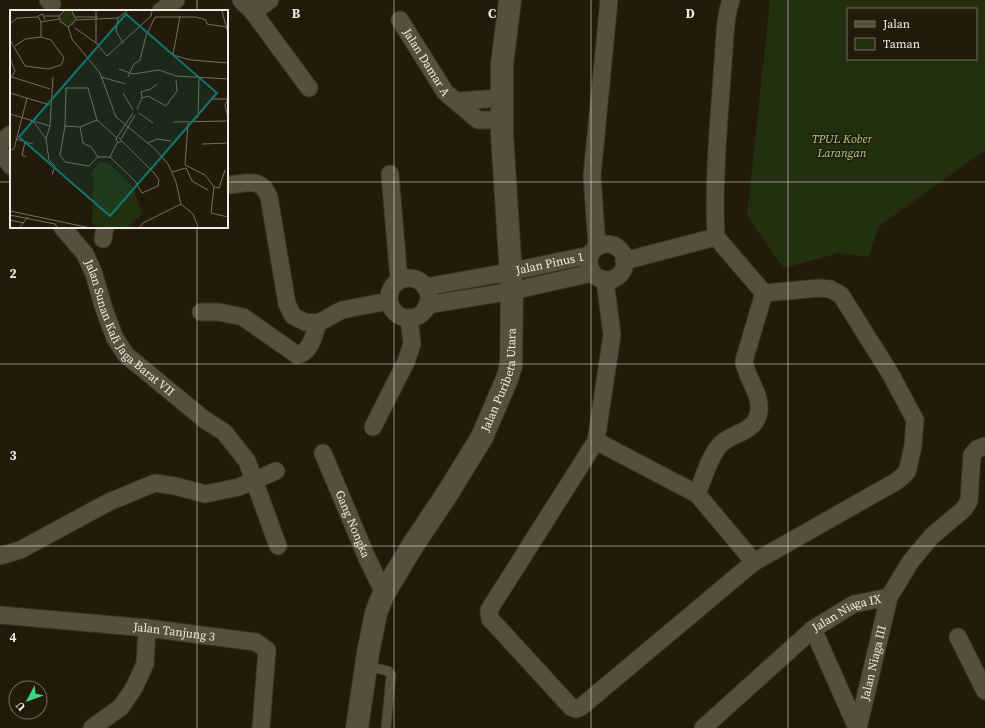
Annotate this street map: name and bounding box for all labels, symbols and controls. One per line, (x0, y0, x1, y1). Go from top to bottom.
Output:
text: B (292, 5, 301, 22)
text: C (488, 5, 496, 22)
text: D (685, 5, 695, 22)
legend (847, 8, 977, 60)
inset map (10, 10, 228, 228)
text: Jalan (882, 16, 910, 32)
street label: Jalan Damar A (399, 25, 454, 99)
text: Taman (883, 36, 920, 52)
park label: TPUL Kober Larangan (812, 131, 874, 161)
street label: Jalan Pinus 1 (513, 249, 585, 279)
street label: Jalan Sunan Kali Jaga Barat VII (80, 256, 178, 400)
text: 2 (9, 265, 17, 282)
street label: Jalan Puribeta Utara (477, 327, 520, 435)
text: 3 (9, 447, 17, 464)
street label: Gang Nongka (331, 488, 374, 561)
street label: Jalan Niaga IX (808, 591, 883, 636)
street label: Jalan Tanjung 3 (132, 619, 216, 645)
street label: Jalan Niaga III (857, 624, 890, 703)
text: 4 (9, 629, 17, 646)
north arrow (8, 680, 48, 720)
text: U (13, 698, 29, 714)

